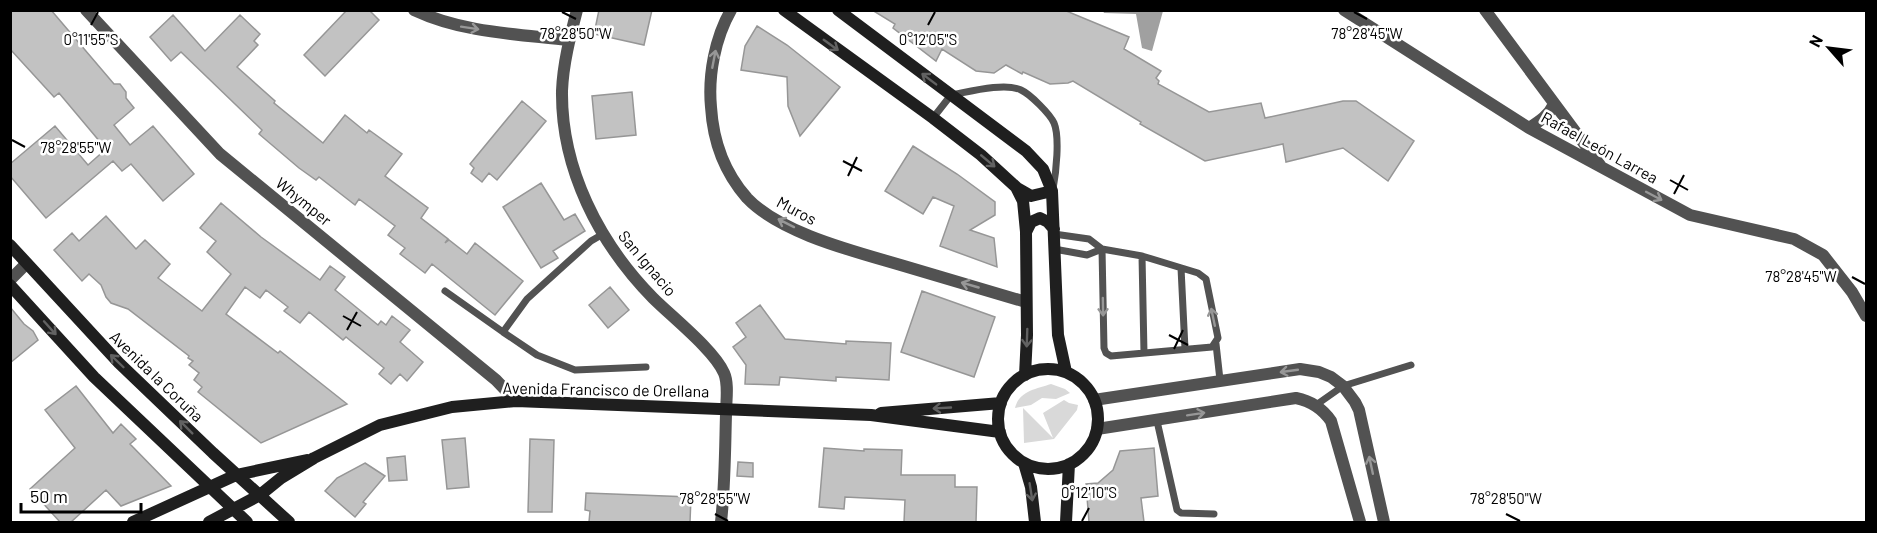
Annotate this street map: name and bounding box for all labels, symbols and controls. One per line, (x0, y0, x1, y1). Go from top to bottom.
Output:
north arrow (1799, 18, 1859, 78)
one-way arrow (460, 22, 479, 33)
text: 78°28'50"W (540, 24, 612, 42)
text: 78°28'45"W (1331, 24, 1403, 42)
text: 0°11'55"S (64, 30, 118, 48)
text: 0°12'05"S (899, 30, 957, 48)
text: N (1804, 32, 1826, 50)
one-way arrow (823, 39, 839, 51)
one-way arrow (709, 49, 720, 69)
one-way arrow (921, 72, 937, 85)
street label: Rafael León Larrea (1538, 107, 1662, 187)
text: 78°28'55"W (41, 138, 112, 156)
one-way arrow (980, 154, 995, 168)
street label: Whymper (272, 173, 336, 229)
one-way arrow (1645, 190, 1662, 202)
street label: Muros (774, 192, 820, 228)
one-way arrow (777, 217, 795, 229)
street label: San Ignacio (615, 226, 681, 300)
text: 78°28'45"W (1765, 267, 1837, 285)
one-way arrow (961, 279, 980, 290)
one-way arrow (1097, 297, 1109, 317)
one-way arrow (1207, 308, 1219, 327)
one-way arrow (43, 320, 57, 335)
street label: Avenida la Coruña (106, 327, 208, 425)
one-way arrow (1021, 328, 1032, 348)
one-way arrow (110, 354, 125, 368)
one-way arrow (1279, 365, 1299, 376)
street label: Avenida Francisco de Orellana (503, 378, 709, 400)
one-way arrow (933, 403, 953, 414)
one-way arrow (1186, 409, 1206, 420)
one-way arrow (179, 420, 194, 435)
one-way arrow (1365, 456, 1376, 476)
scale bar (21, 476, 141, 514)
one-way arrow (1026, 482, 1037, 502)
text: 0°12'10"S (1061, 483, 1117, 501)
text: 50 m (30, 485, 68, 507)
text: 78°28'55"W (680, 489, 751, 507)
text: 78°28'50"W (1470, 489, 1542, 507)

